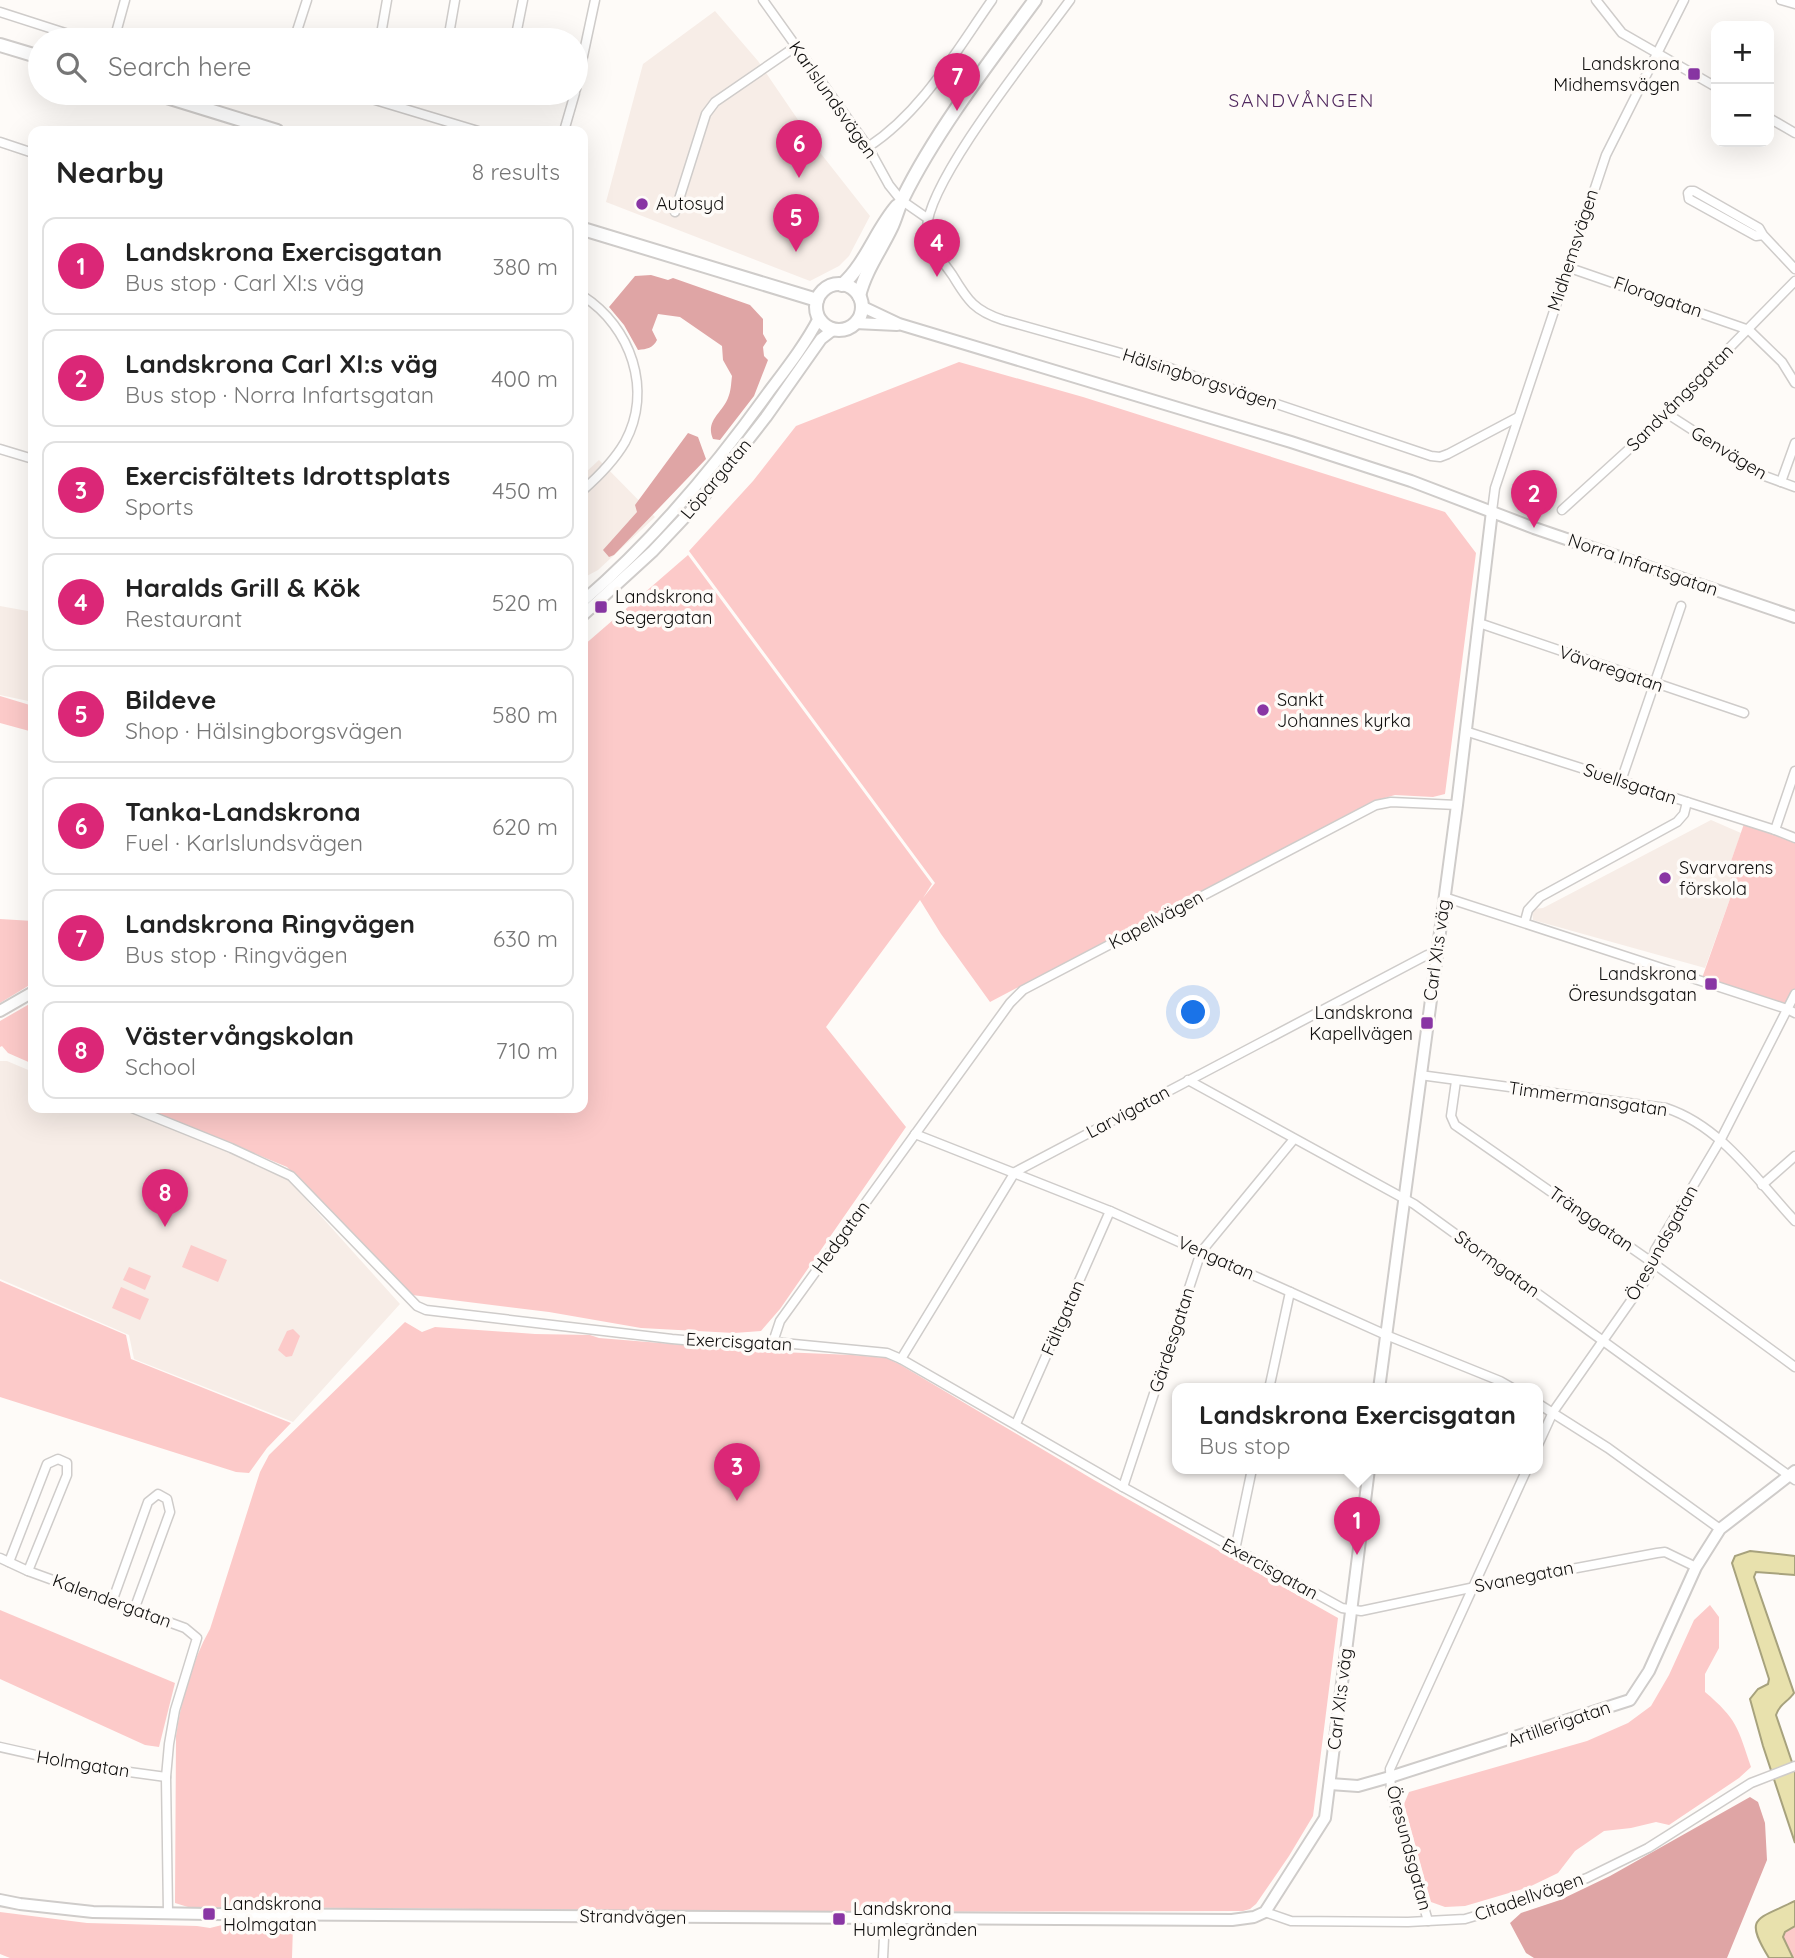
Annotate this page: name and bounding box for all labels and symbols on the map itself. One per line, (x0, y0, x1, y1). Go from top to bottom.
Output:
street label: Karlslundsvägen (784, 36, 883, 163)
place label: Landskrona Midhemsvägen (1553, 52, 1680, 96)
pin: 7 (934, 53, 980, 111)
marker: Landskrona Midhemsvägen (1686, 66, 1702, 82)
district label: SANDVÅNGEN (1229, 88, 1375, 112)
pin: 6 (776, 120, 822, 178)
street label: Midhemsvägen (1542, 186, 1603, 314)
place label: Autosyd (656, 192, 724, 215)
pin: 5 (773, 194, 819, 252)
marker: Autosyd (634, 196, 650, 212)
pin: 4 (914, 219, 960, 277)
street label: Floragatan (1611, 271, 1705, 322)
street label: Sandvångsgatan (1621, 339, 1738, 456)
street label: Hälsingborgsvägen (1120, 343, 1281, 414)
street label: Genvägen (1687, 421, 1772, 484)
street label: Löpargatan (675, 434, 756, 524)
pin: 2 (1511, 470, 1557, 528)
street label: Norra Infartsgatan (1565, 528, 1721, 601)
place label: Landskrona Segergatan (615, 585, 714, 629)
marker: Landskrona Segergatan (593, 599, 609, 615)
street label: Vävaregatan (1556, 640, 1666, 697)
place label: Sankt Johannes kyrka (1277, 688, 1411, 732)
marker: Sankt Johannes kyrka (1255, 702, 1271, 718)
street label: Suellsgatan (1581, 758, 1680, 809)
place label: Svarvarens förskola (1679, 856, 1773, 900)
marker: Svarvarens förskola (1657, 870, 1673, 886)
street label: Kapellvägen (1105, 885, 1207, 954)
street label: Carl XI:s väg (1418, 898, 1455, 1002)
place label: Landskrona Öresundsgatan (1569, 962, 1697, 1006)
marker: Landskrona Öresundsgatan (1703, 976, 1719, 992)
your location (1176, 995, 1210, 1029)
place label: Landskrona Kapellvägen (1309, 1001, 1413, 1045)
marker: Landskrona Kapellvägen (1419, 1015, 1435, 1031)
street label: Timmermansgatan (1507, 1076, 1669, 1121)
street label: Larvigatan (1082, 1080, 1173, 1143)
pin: 8 (142, 1169, 188, 1227)
street label: Tränggatan (1544, 1181, 1638, 1256)
street label: Öresundsgatan (1620, 1181, 1703, 1304)
street label: Hedgatan (807, 1196, 874, 1277)
street label: Stormgatan (1450, 1225, 1544, 1302)
street label: Vengatan (1174, 1230, 1258, 1285)
street label: Fältgatan (1036, 1276, 1089, 1359)
street label: Gärdesgatan (1144, 1284, 1199, 1395)
street label: Exercisgatan (685, 1327, 793, 1356)
pin: 3 (714, 1443, 760, 1501)
pin: 1 (1334, 1497, 1380, 1555)
street label: Exercisgatan (1218, 1533, 1322, 1604)
street label: Svanegatan (1472, 1556, 1575, 1597)
street label: Kalendergatan (50, 1568, 175, 1633)
street label: Carl XI:s väg (1322, 1647, 1357, 1751)
street label: Artillerigatan (1504, 1695, 1613, 1752)
street label: Holmgatan (35, 1745, 131, 1782)
street label: Öresundsgatan (1382, 1783, 1437, 1913)
street label: Citadellvägen (1471, 1867, 1586, 1926)
place label: Landskrona Holmgatan (223, 1892, 322, 1936)
place label: Landskrona Humlegränden (853, 1897, 977, 1941)
street label: Strandvägen (579, 1904, 687, 1929)
marker: Landskrona Holmgatan (201, 1906, 217, 1922)
marker: Landskrona Humlegränden (831, 1911, 847, 1927)

